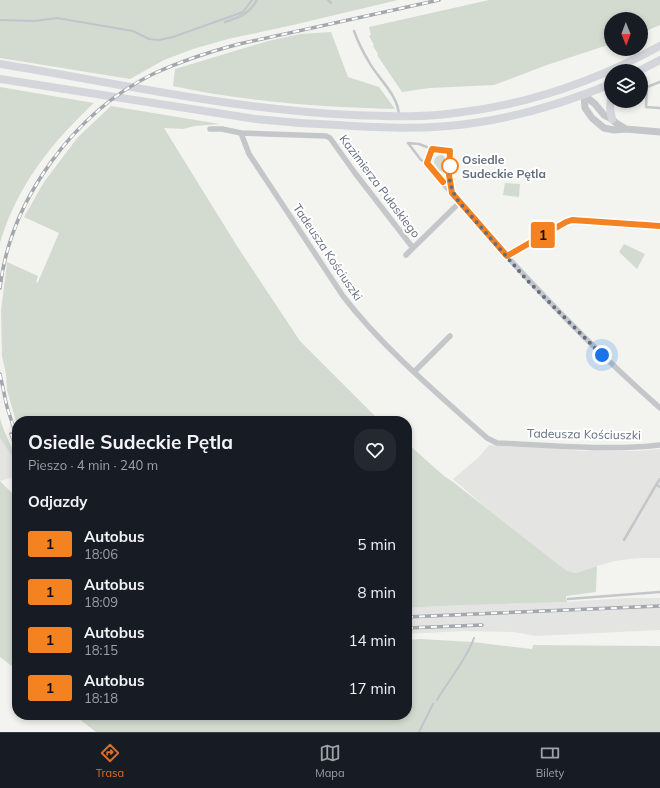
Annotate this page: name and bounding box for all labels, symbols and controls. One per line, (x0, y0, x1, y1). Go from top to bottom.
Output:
north arrow (604, 12, 648, 56)
map controls (604, 12, 648, 108)
button: layers (604, 64, 648, 108)
street label: Kazimierza Pułaskiego (336, 132, 424, 241)
place label: Osiedle Sudeckie Pętla (462, 152, 546, 181)
marker: Osiedle Sudeckie Pętla (441, 157, 459, 175)
street label: Tadeusza Kościuszki (290, 201, 366, 303)
line badge: 1 (530, 222, 556, 248)
text: 1 (539, 226, 547, 244)
your location (592, 345, 612, 365)
street label: Tadeusza Kościuszki (527, 426, 641, 442)
button: heart (354, 429, 396, 471)
text: Osiedle Sudeckie Pętla (28, 430, 233, 454)
text: Pieszo · 4 min · 240 m (28, 457, 158, 473)
text: Odjazdy (28, 492, 88, 511)
text: Autobus (84, 527, 144, 546)
text: 1 (46, 535, 54, 553)
text: 5 min (358, 535, 396, 554)
text: 18:06 (84, 546, 118, 562)
text: Autobus (84, 575, 144, 594)
text: 1 (46, 583, 54, 601)
text: 8 min (358, 583, 396, 602)
text: 18:09 (84, 594, 118, 610)
text: Autobus (84, 623, 144, 642)
text: 1 (46, 631, 54, 649)
text: 14 min (349, 631, 396, 650)
text: 18:15 (84, 642, 118, 658)
text: Autobus (84, 671, 144, 690)
text: 1 (46, 679, 54, 697)
text: 17 min (349, 679, 396, 698)
text: 18:18 (84, 690, 118, 706)
tab: Trasa (96, 742, 124, 780)
tab: Mapa (315, 742, 345, 780)
tab: Bilety (536, 742, 564, 780)

